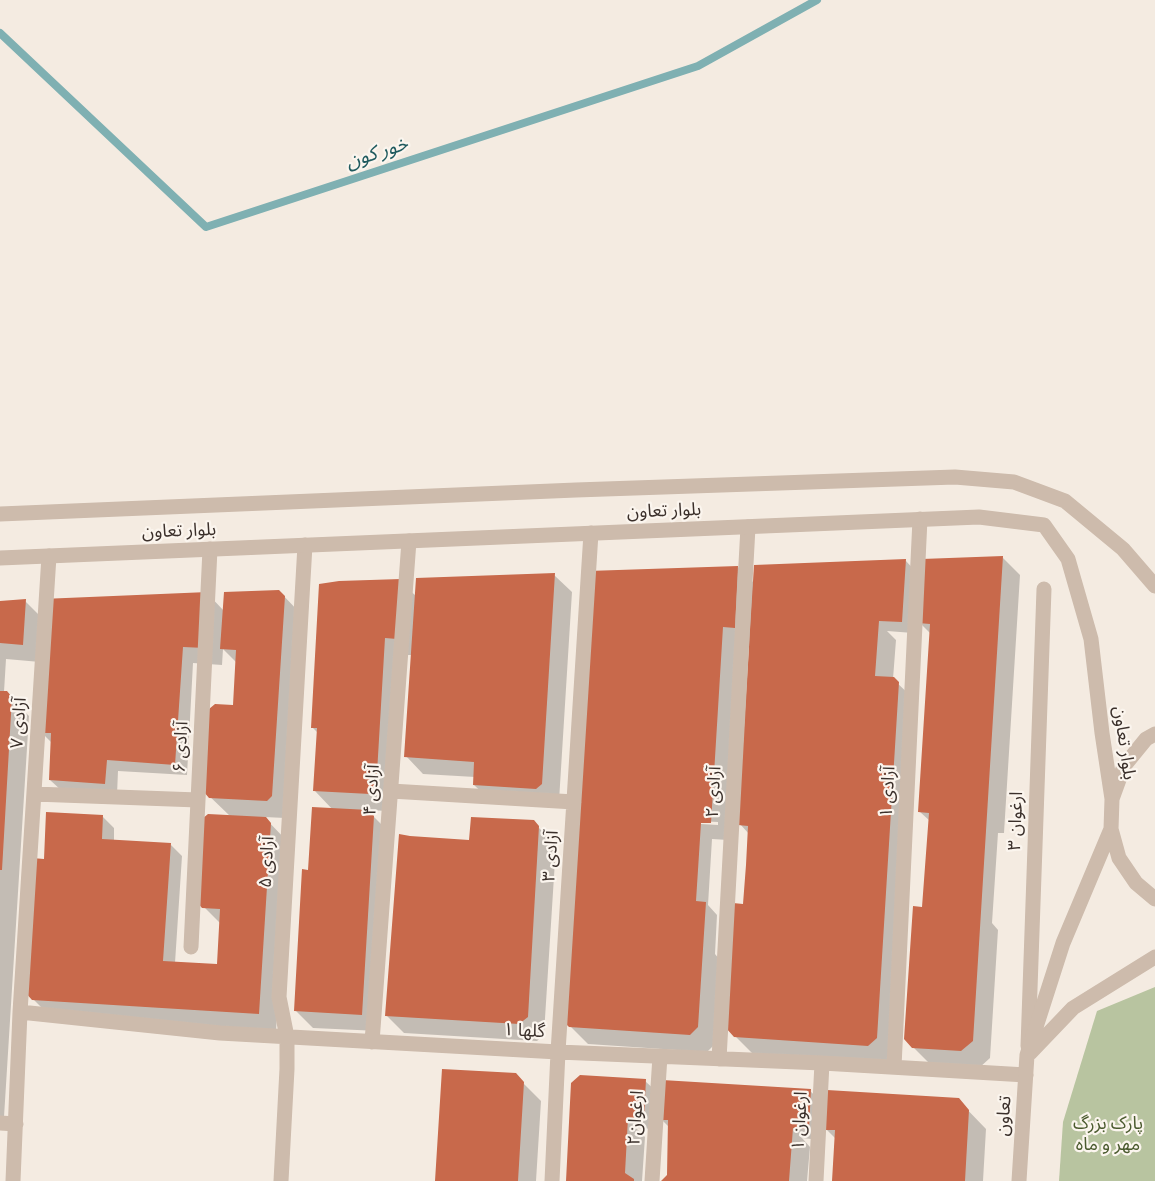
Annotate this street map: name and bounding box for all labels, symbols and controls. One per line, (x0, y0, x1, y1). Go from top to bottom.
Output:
water label: خور کون (343, 132, 411, 174)
street label: بلوار تعاون (627, 499, 701, 523)
street label: بلوار تعاون (142, 519, 216, 543)
street label: آزادی ۷ (6, 697, 32, 749)
street label: بلوار تعاون (1108, 705, 1140, 781)
street label: آزادی ۶ (169, 721, 193, 773)
street label: آزادی ۴ (359, 764, 385, 816)
street label: آزادی ۲ (702, 766, 726, 818)
street label: آزادی ۱ (876, 766, 900, 818)
street label: ارغوان ۳ (1004, 791, 1028, 851)
street label: آزادی ۳ (538, 830, 564, 882)
street label: آزادی ۵ (255, 836, 279, 888)
street label: گلها ۱ (503, 1019, 545, 1043)
street label: ارغوان۲ (623, 1090, 649, 1146)
street label: ارغوان ۱ (788, 1091, 812, 1151)
street label: تعاون (992, 1095, 1016, 1137)
park label: پارک بزرگ مهر و ماه (1073, 1113, 1143, 1156)

